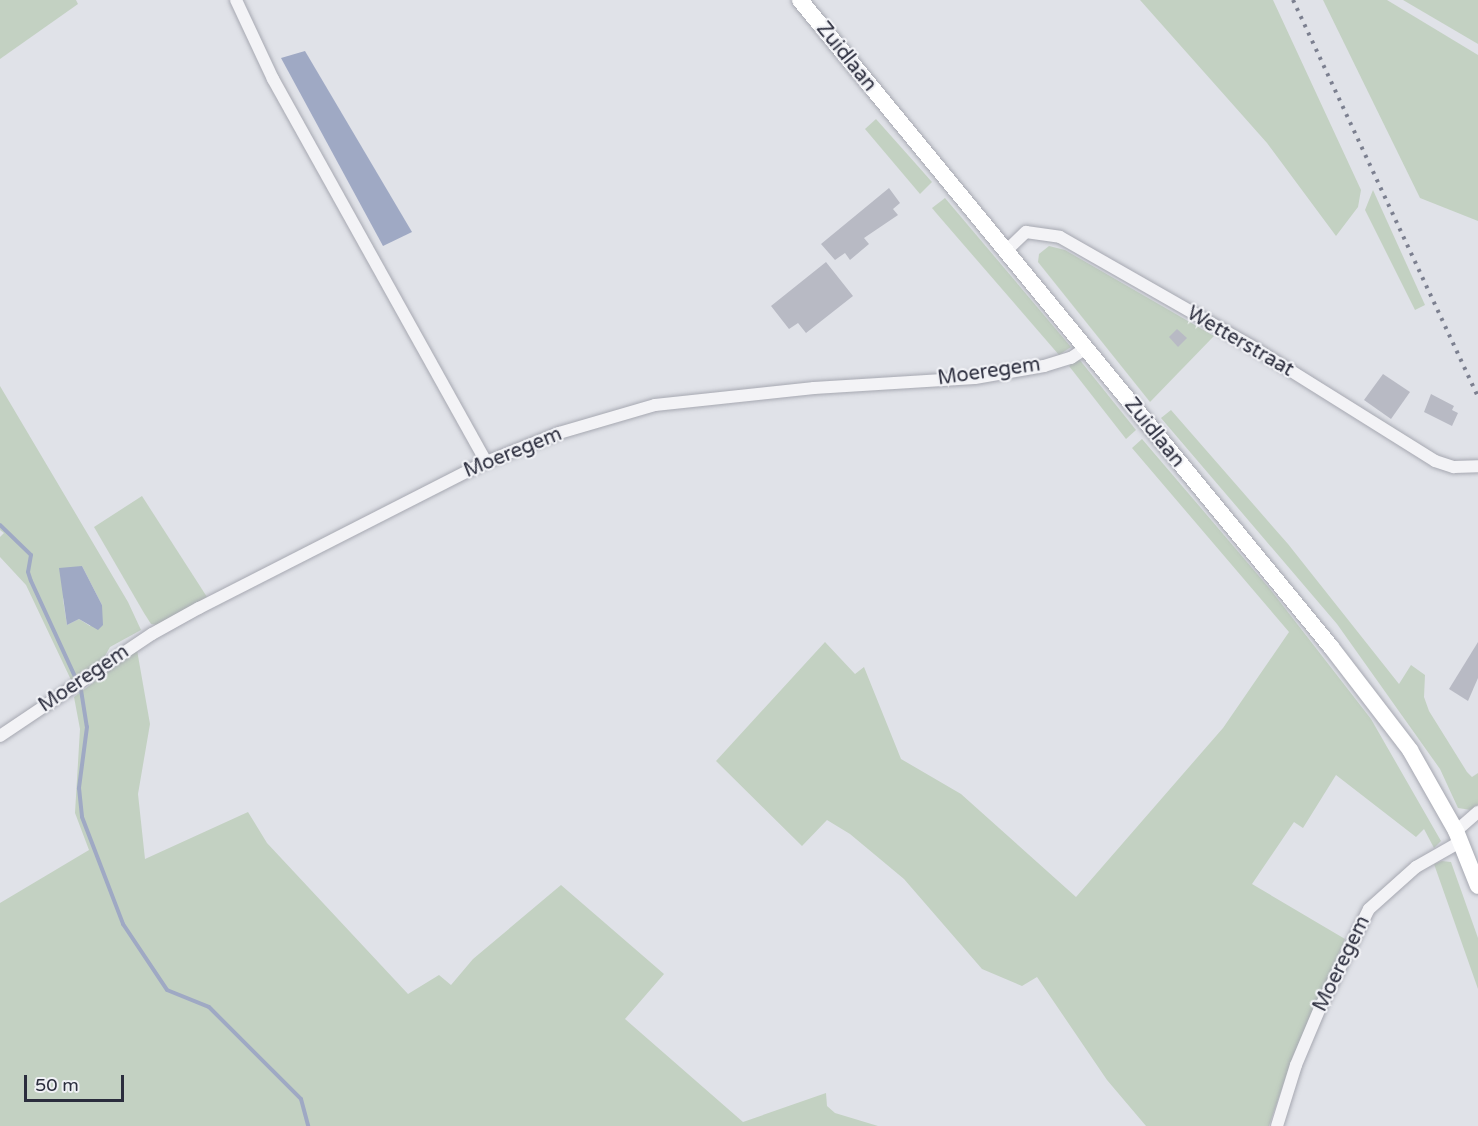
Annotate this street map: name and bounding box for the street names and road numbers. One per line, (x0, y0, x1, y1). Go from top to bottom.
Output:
street label: Zuidlaan (811, 18, 881, 96)
street label: Wetterstraat (1182, 302, 1298, 382)
street label: Moeregem (936, 353, 1042, 391)
street label: Zuidlaan (1119, 394, 1189, 472)
street label: Moeregem (461, 422, 565, 484)
street label: Moeregem (34, 640, 134, 718)
street label: Moeregem (1309, 912, 1375, 1016)

